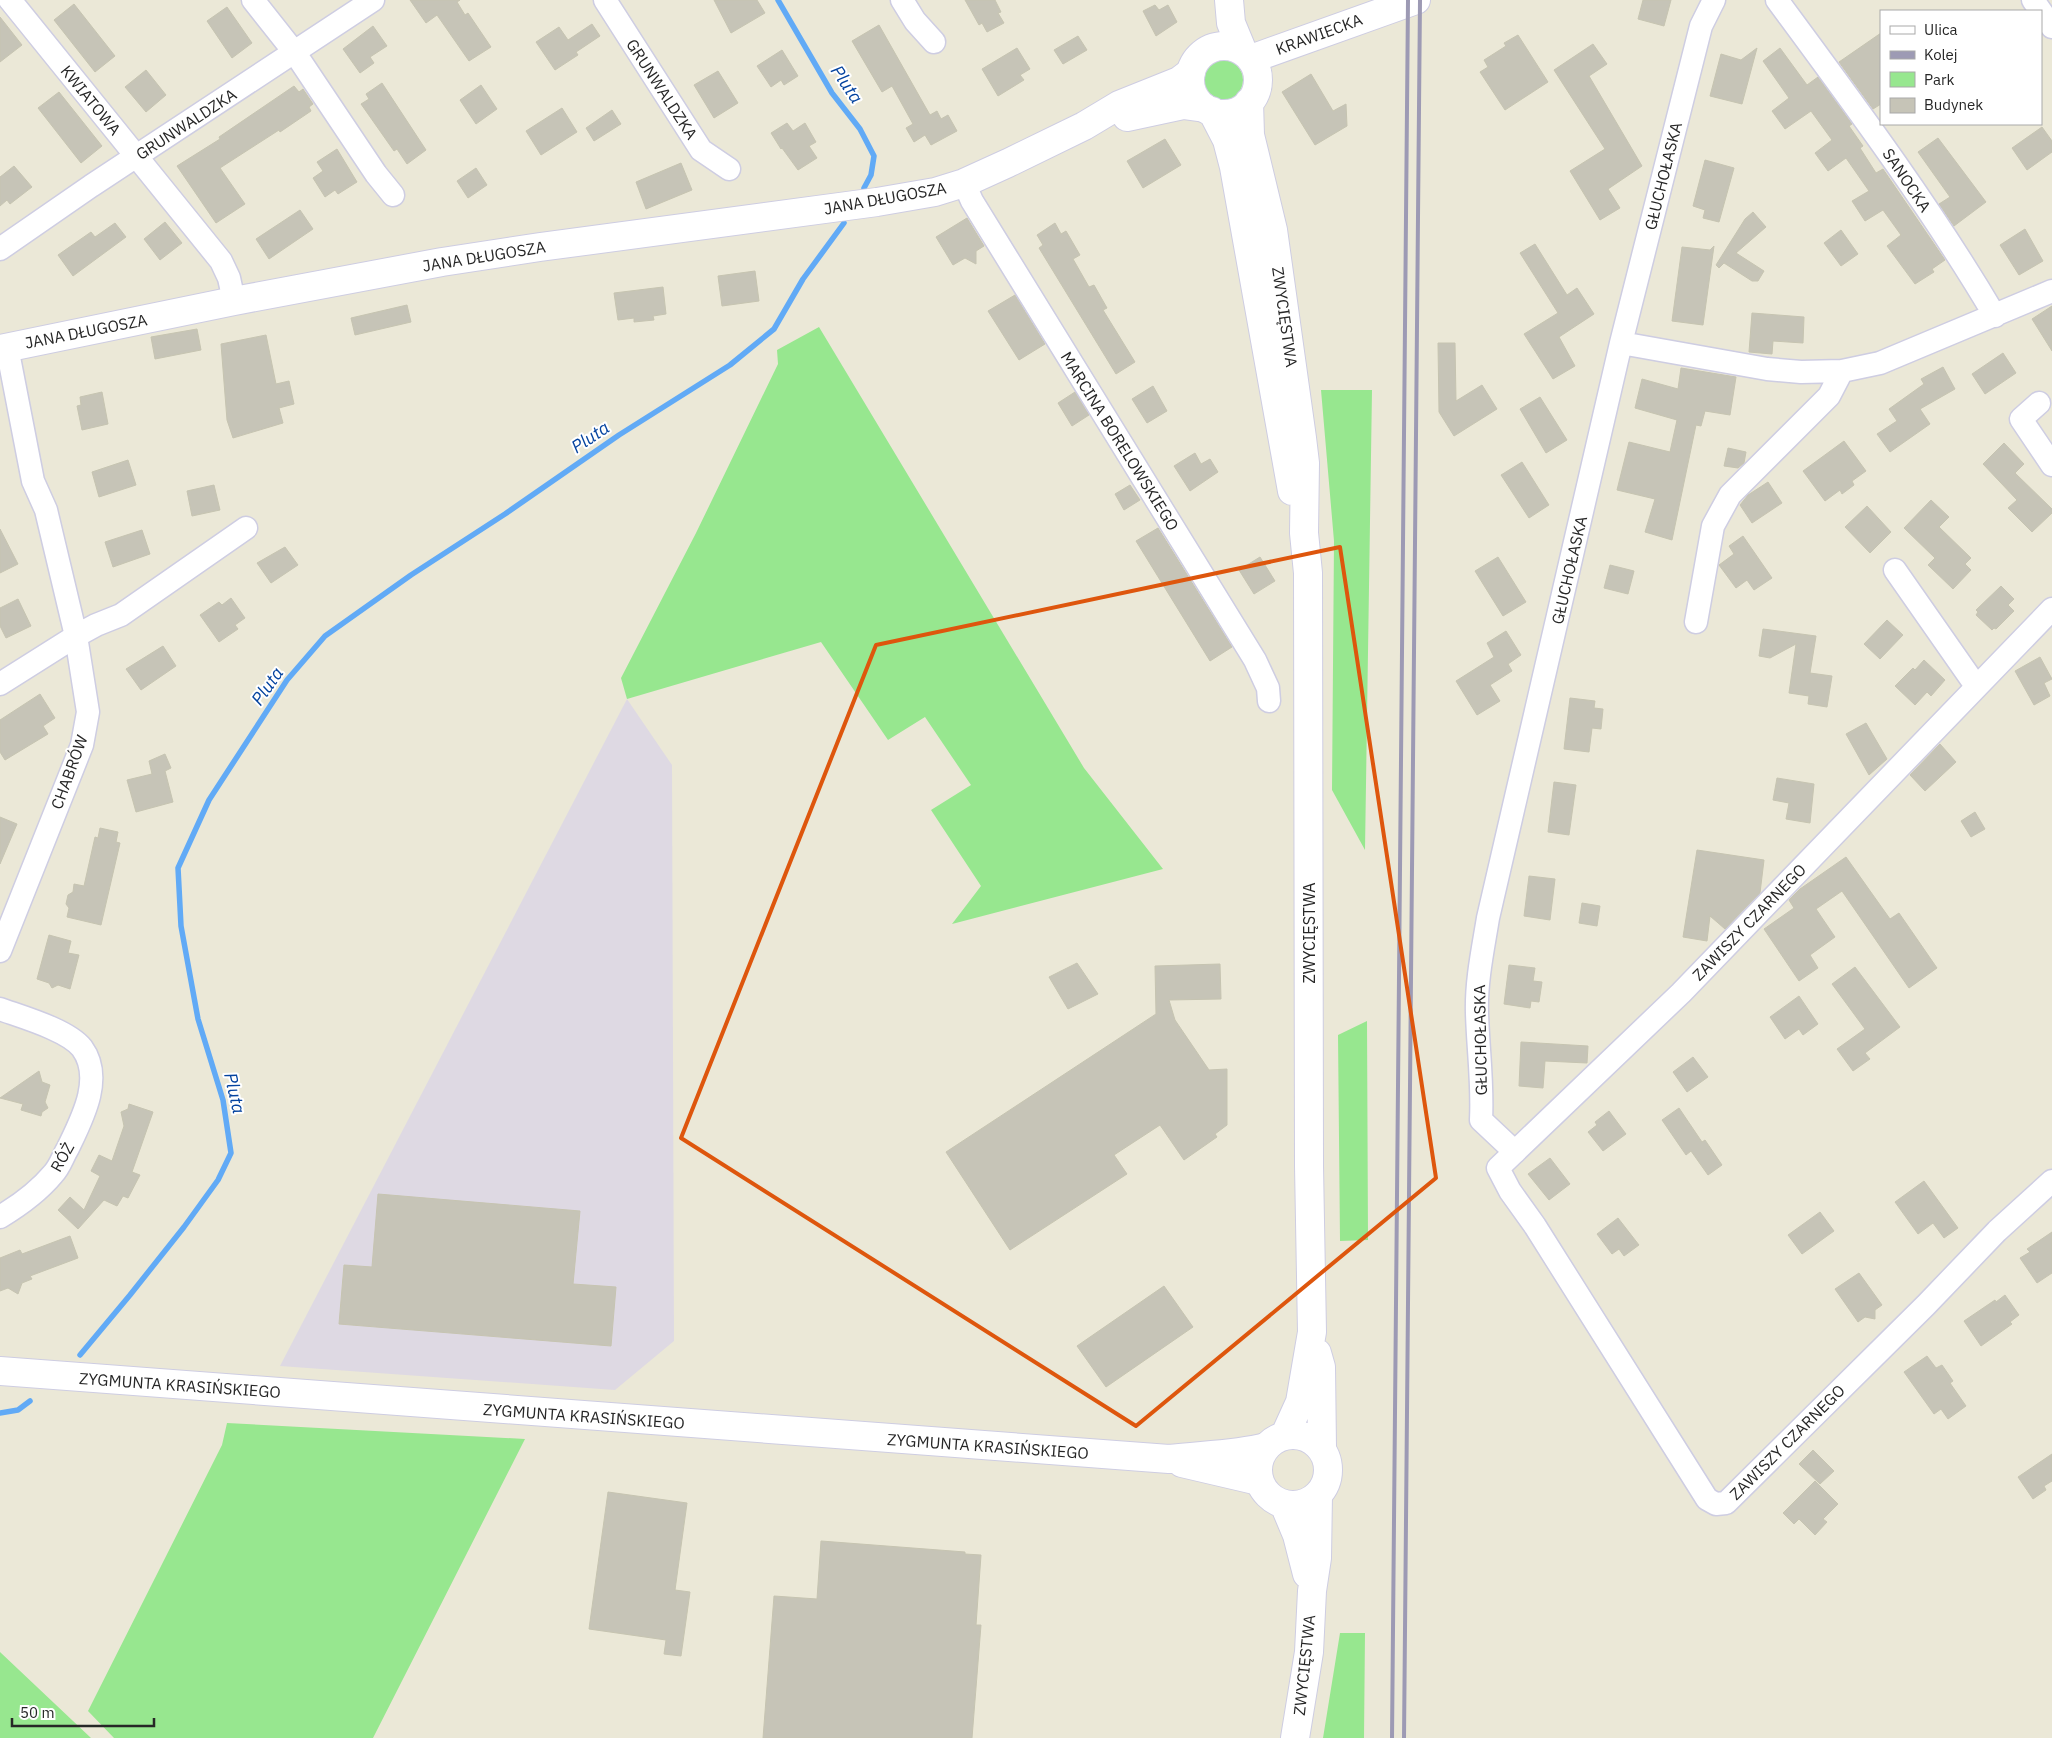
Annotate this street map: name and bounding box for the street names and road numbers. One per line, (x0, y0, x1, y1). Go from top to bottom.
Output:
street label: KRAWIECKA (1273, 9, 1365, 59)
street label: GRUNWALDZKA (622, 35, 702, 143)
street label: KWIATOWA (57, 61, 125, 139)
street label: GRUNWALDZKA (132, 84, 240, 164)
street label: GŁUCHOŁASKA (1640, 120, 1686, 232)
street label: SANOCKA (1878, 144, 1936, 216)
street label: JANA DŁUGOSZA (822, 177, 948, 219)
street label: JANA DŁUGOSZA (421, 236, 547, 276)
street label: ZWYCIĘSTWA (1268, 265, 1302, 369)
street label: JANA DŁUGOSZA (23, 309, 149, 353)
street label: MARCINA BORELOWSKIEGO (1057, 348, 1183, 534)
street label: GŁUCHOŁASKA (1547, 514, 1591, 626)
street label: CHABRÓW (45, 732, 92, 812)
street label: ZAWISZY CZARNEGO (1688, 859, 1810, 985)
street label: ZWYCIĘSTWA (1299, 882, 1319, 984)
street label: GŁUCHOŁASKA (1469, 985, 1491, 1095)
street label: RÓŻ (45, 1138, 78, 1175)
street label: ZYGMUNTA KRASIŃSKIEGO (79, 1367, 282, 1402)
street label: ZAWISZY CZARNEGO (1725, 1380, 1849, 1504)
street label: ZYGMUNTA KRASIŃSKIEGO (483, 1398, 686, 1433)
street label: ZYGMUNTA KRASIŃSKIEGO (887, 1428, 1090, 1463)
street label: ZWYCIĘSTWA (1289, 1614, 1319, 1716)

